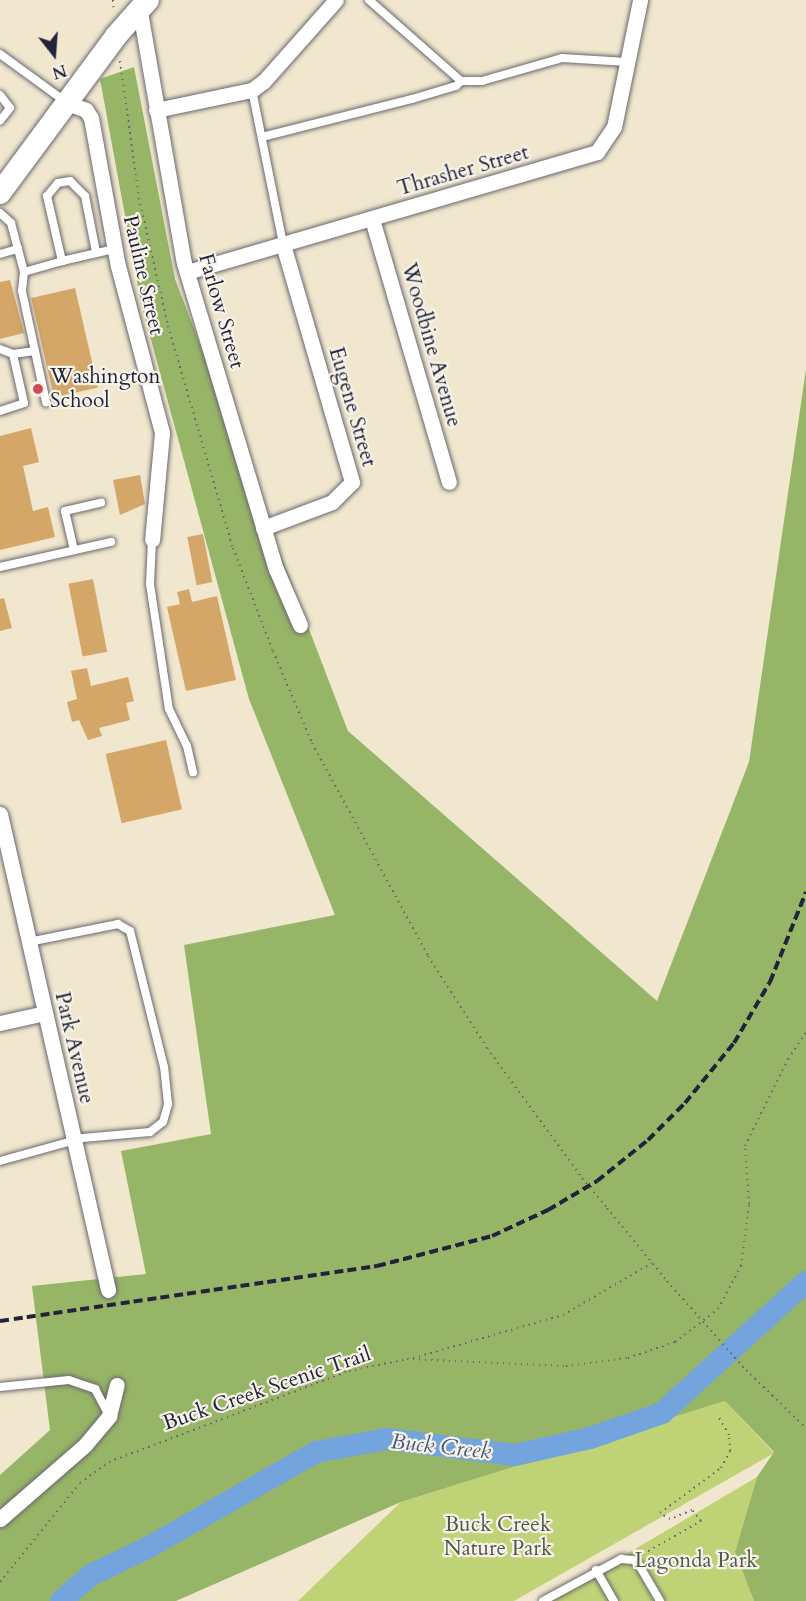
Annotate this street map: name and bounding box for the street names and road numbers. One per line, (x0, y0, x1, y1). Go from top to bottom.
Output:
street label: Thrasher Street (394, 140, 532, 202)
street label: Pauline Street (117, 213, 169, 337)
street label: Farlow Street (193, 251, 249, 371)
street label: Woodbine Avenue (396, 260, 466, 430)
street label: Eugene Street (323, 344, 381, 470)
street label: Park Avenue (49, 990, 99, 1106)
street label: Buck Creek Scenic Trail (160, 1342, 374, 1436)

